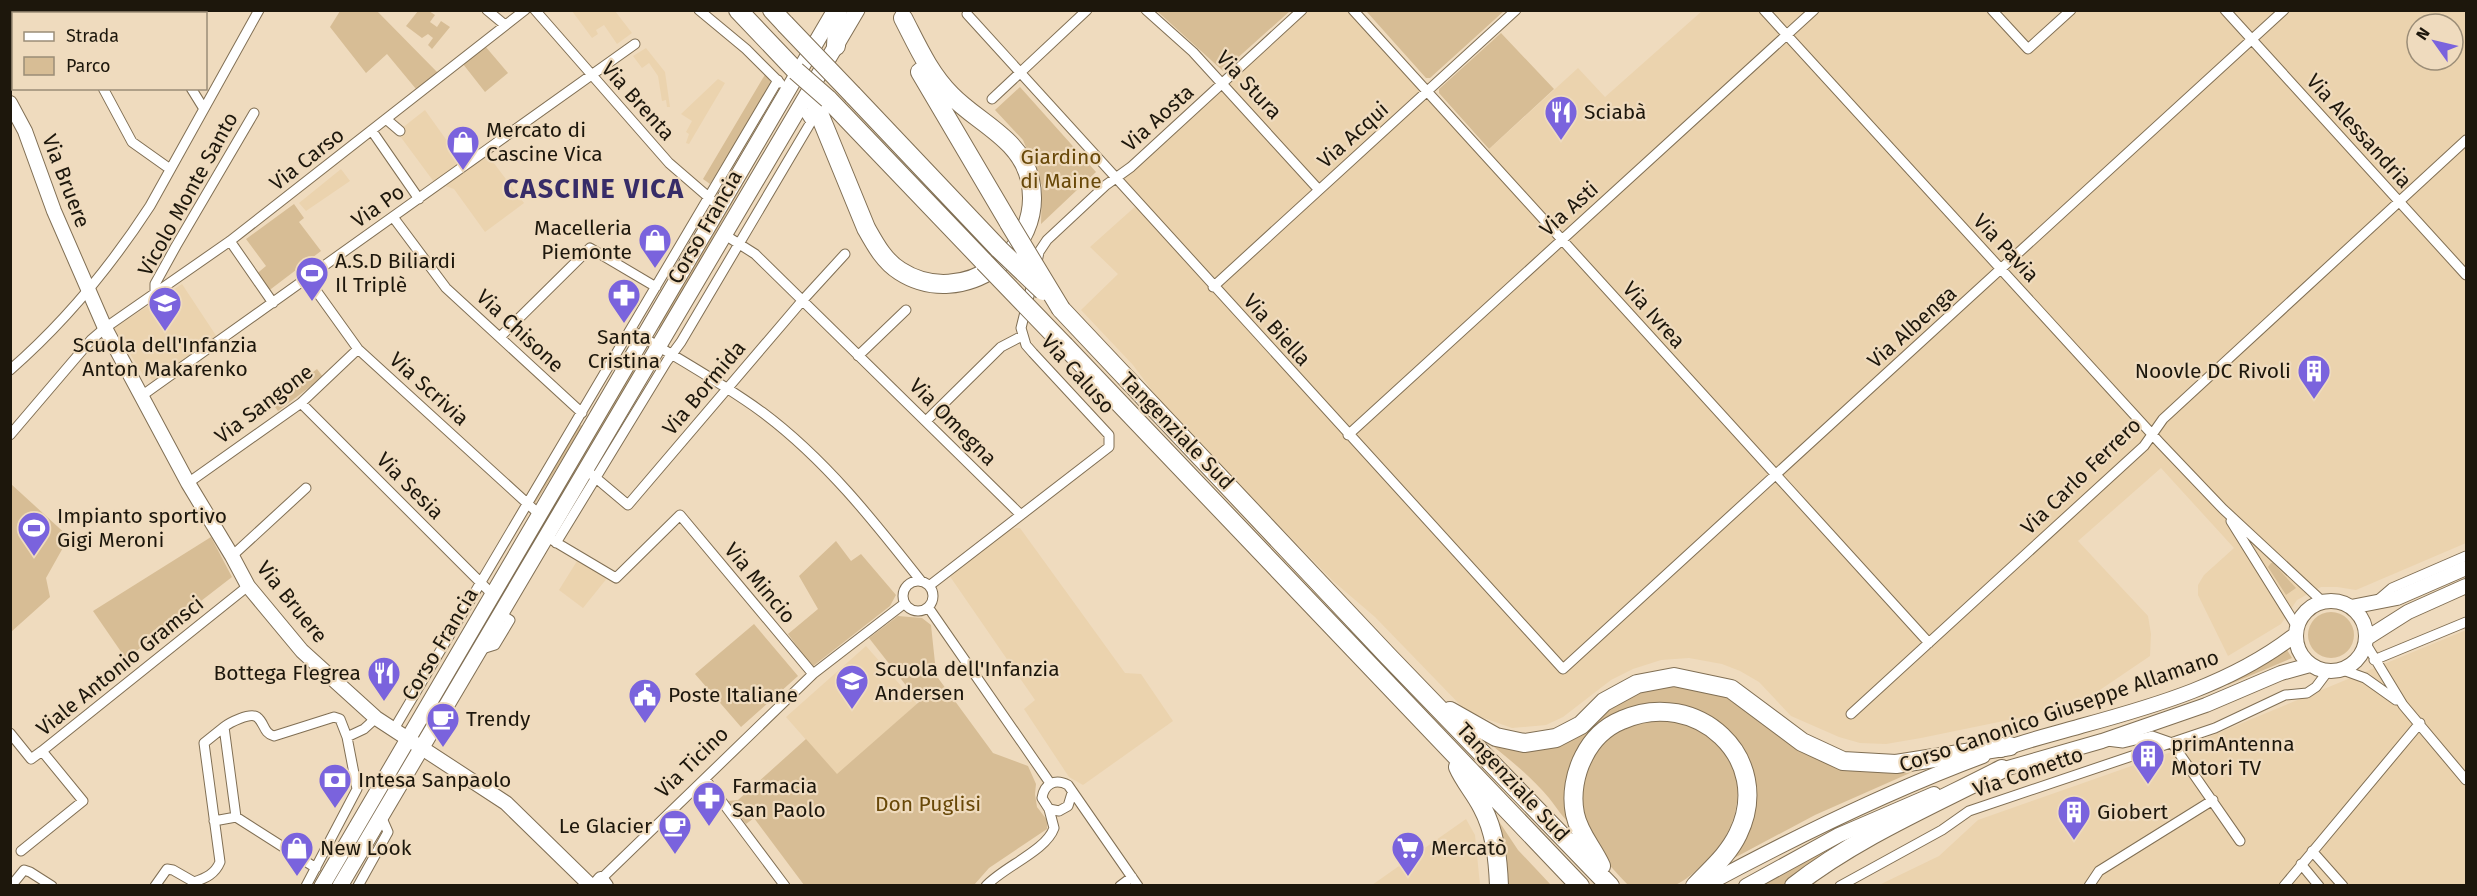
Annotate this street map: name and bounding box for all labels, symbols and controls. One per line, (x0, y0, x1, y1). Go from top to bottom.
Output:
legend (12, 12, 207, 90)
north arrow (2405, 12, 2465, 72)
text: N (2412, 24, 2434, 44)
text: Strada (66, 25, 119, 47)
street label: Via Stura (1211, 45, 1287, 125)
text: Parco (66, 55, 110, 77)
street label: Via Brenta (596, 56, 680, 146)
street label: Via Alessandria (2301, 68, 2417, 194)
street label: Via Aosta (1117, 79, 1199, 157)
restaurant icon: Sciabà (1543, 94, 1579, 141)
street label: Via Acqui (1312, 96, 1394, 174)
place label: Sciabà (1584, 99, 1647, 125)
street label: Vicolo Monte Santo (132, 108, 244, 280)
place label: Mercato di Cascine Vica (486, 117, 603, 167)
street label: Via Carso (265, 122, 349, 196)
shop icon: Mercato di Cascine Vica (445, 124, 481, 171)
street label: Via Bruere (36, 131, 96, 231)
park label: Giardino di Maine (1020, 144, 1102, 194)
street label: Corso Francia (662, 165, 748, 289)
district label: CASCINE VICA (503, 173, 685, 205)
street label: Via Asti (1534, 176, 1604, 242)
street label: Via Po (347, 179, 409, 233)
street label: Via Pavia (1968, 208, 2044, 288)
place label: Macelleria Piemonte (534, 215, 632, 265)
shop icon: Macelleria Piemonte (637, 222, 673, 269)
place label: A.S.D Biliardi Il Triplè (335, 248, 456, 298)
sports icon: A.S.D Biliardi Il Triplè (294, 255, 330, 302)
street label: Via Ivrea (1617, 276, 1691, 354)
pharmacy icon: Santa Cristina (606, 277, 642, 324)
street label: Via Albenga (1862, 280, 1962, 374)
street label: Via Chisone (471, 284, 569, 378)
school or university icon: Scuola dell'Infanzia Anton Makarenko (147, 285, 183, 332)
street label: Via Biella (1238, 288, 1316, 372)
place label: Santa Cristina (588, 324, 660, 374)
street label: Via Caluso (1036, 329, 1120, 419)
place label: Scuola dell'Infanzia Anton Makarenko (73, 332, 257, 382)
street label: Via Bormida (657, 335, 751, 441)
street label: Via Scrivia (384, 347, 474, 431)
building icon: Noovle DC Rivoli (2296, 353, 2332, 400)
place label: Noovle DC Rivoli (2135, 358, 2291, 384)
street label: Via Sangone (210, 359, 318, 449)
street label: Tangenziale Sud (1114, 367, 1240, 495)
street label: Via Omegna (904, 373, 1002, 471)
street label: Via Carlo Ferrero (2015, 412, 2147, 540)
street label: Via Sesia (371, 447, 449, 525)
place label: Impianto sportivo Gigi Meroni (57, 503, 227, 553)
sports icon: Impianto sportivo Gigi Meroni (16, 510, 52, 557)
street label: Via Mincio (719, 537, 801, 629)
street label: Via Bruere (251, 556, 333, 648)
street label: Corso Francia (396, 583, 484, 705)
street label: Viale Antonio Gramsci (31, 591, 209, 741)
street label: Corso Canonico Giuseppe Allamano (1896, 644, 2222, 778)
restaurant icon: Bottega Flegrea (366, 655, 402, 702)
place label: Scuola dell'Infanzia Andersen (875, 656, 1060, 706)
place label: Bottega Flegrea (214, 660, 361, 686)
school or university icon: Scuola dell'Infanzia Andersen (834, 663, 870, 710)
public building icon: Poste Italiane (627, 677, 663, 724)
place label: Poste Italiane (668, 682, 798, 708)
cafe icon: Trendy (425, 701, 461, 748)
place label: Trendy (466, 706, 531, 732)
street label: Tangenziale Sud (1451, 717, 1575, 847)
street label: Via Ticino (650, 721, 734, 803)
place label: primAntenna Motori TV (2171, 731, 2295, 781)
building icon: primAntenna Motori TV (2130, 738, 2166, 785)
street label: Via Cometto (1970, 741, 2086, 803)
bank icon: Intesa Sanpaolo (317, 762, 353, 809)
place label: Intesa Sanpaolo (358, 767, 511, 793)
place label: Farmacia San Paolo (732, 773, 826, 823)
pharmacy icon: Farmacia San Paolo (691, 780, 727, 827)
park label: Don Puglisi (875, 791, 981, 817)
building icon: Giobert (2056, 794, 2092, 841)
place label: Giobert (2097, 799, 2168, 825)
cafe icon: Le Glacier (657, 808, 693, 855)
place label: Le Glacier (559, 813, 652, 839)
shop icon: New Look (279, 830, 315, 877)
supermarket icon: Mercatò (1390, 830, 1426, 877)
place label: New Look (320, 835, 412, 861)
place label: Mercatò (1431, 835, 1507, 861)

